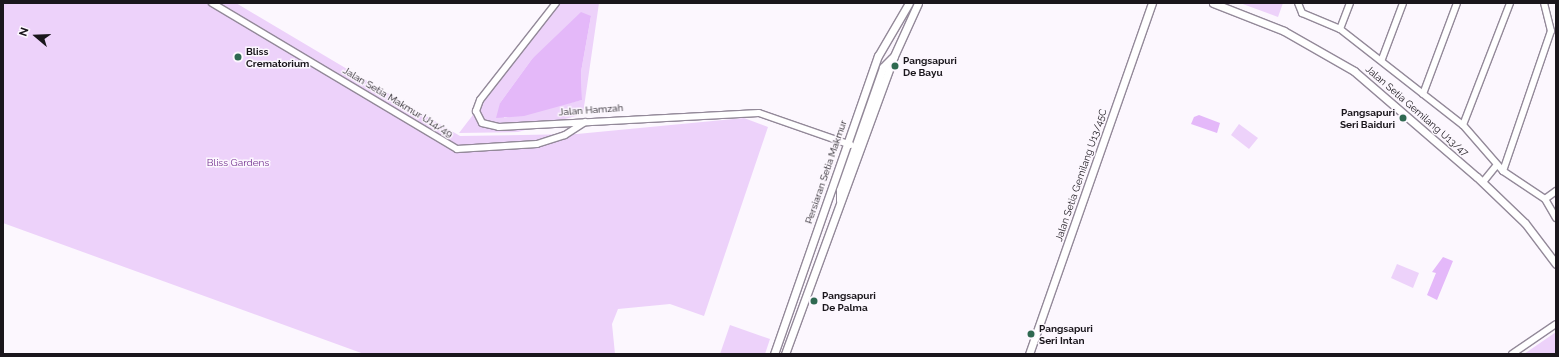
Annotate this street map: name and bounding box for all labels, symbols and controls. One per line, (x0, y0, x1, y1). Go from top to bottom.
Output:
north arrow (16, 16, 56, 56)
text: N (17, 26, 32, 38)
place label: Bliss Crematorium (246, 45, 309, 68)
marker: Bliss Crematorium (233, 52, 243, 62)
place label: Pangsapuri De Bayu (903, 54, 957, 78)
marker: Pangsapuri De Bayu (890, 61, 900, 71)
street label: Jalan Setia Gemilang U13/47 (1363, 63, 1471, 159)
street label: Jalan Setia Makmur U14/49 (341, 64, 455, 140)
street label: Jalan Hamzah (558, 102, 624, 118)
place label: Pangsapuri Seri Baiduri (1340, 106, 1395, 130)
street label: Jalan Setia Gemilang U13/45C (1053, 107, 1109, 243)
marker: Pangsapuri Seri Baiduri (1398, 113, 1408, 123)
street label: Persiaran Setia Makmur (803, 119, 849, 225)
park label: Bliss Gardens (207, 157, 269, 169)
place label: Pangsapuri De Palma (822, 289, 876, 312)
marker: Pangsapuri De Palma (809, 296, 819, 306)
place label: Pangsapuri Seri Intan (1039, 322, 1093, 346)
marker: Pangsapuri Seri Intan (1026, 329, 1036, 339)

